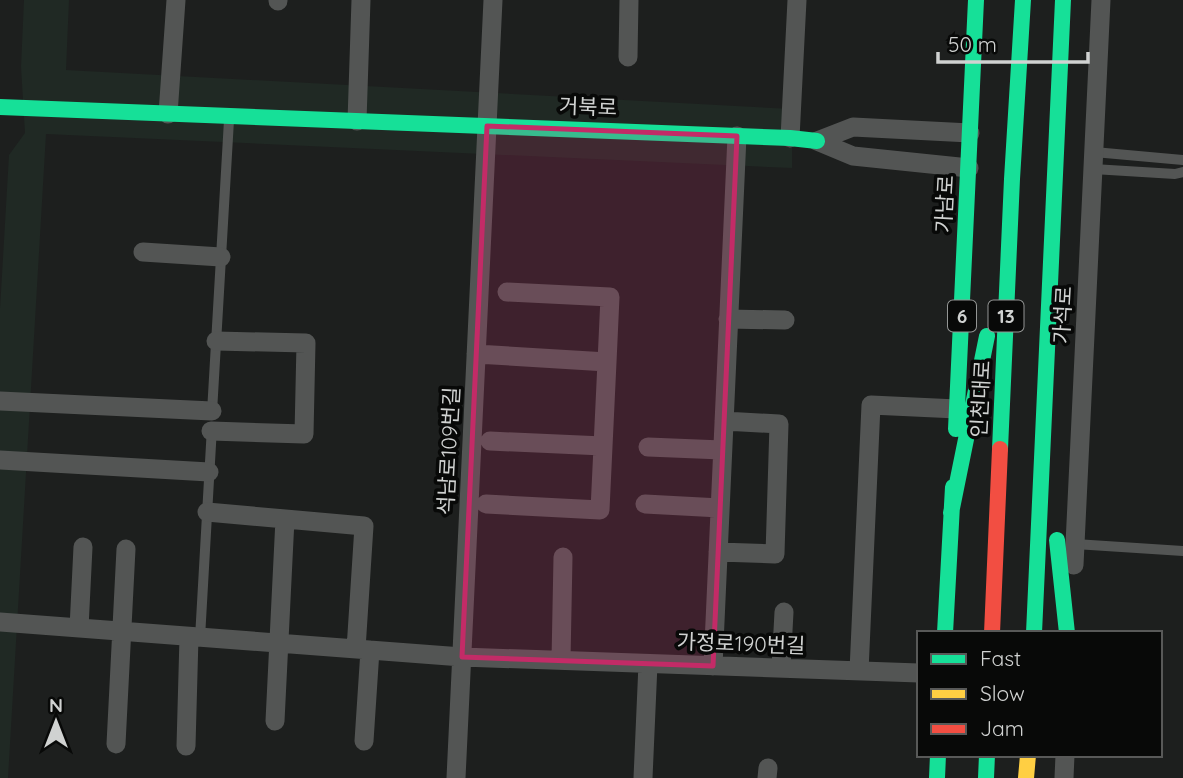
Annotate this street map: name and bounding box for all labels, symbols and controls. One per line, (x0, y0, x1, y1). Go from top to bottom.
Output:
scale bar (938, 21, 1088, 65)
text: 50 m (948, 31, 997, 57)
street label: 거북로 (559, 92, 617, 120)
street label: 가남로 (930, 174, 959, 234)
street label: 가석로 (1048, 285, 1077, 345)
road number: 6 (948, 300, 976, 332)
road number: 13 (988, 300, 1024, 332)
street label: 인천대로 (965, 360, 995, 438)
street label: 석남로109번길 (432, 386, 464, 516)
street label: 가정로190번길 (676, 628, 806, 658)
legend (917, 631, 1162, 757)
text: Fast (980, 645, 1021, 671)
text: Slow (980, 680, 1025, 706)
north arrow (21, 687, 91, 757)
text: N (49, 693, 63, 717)
text: Jam (980, 715, 1024, 741)

